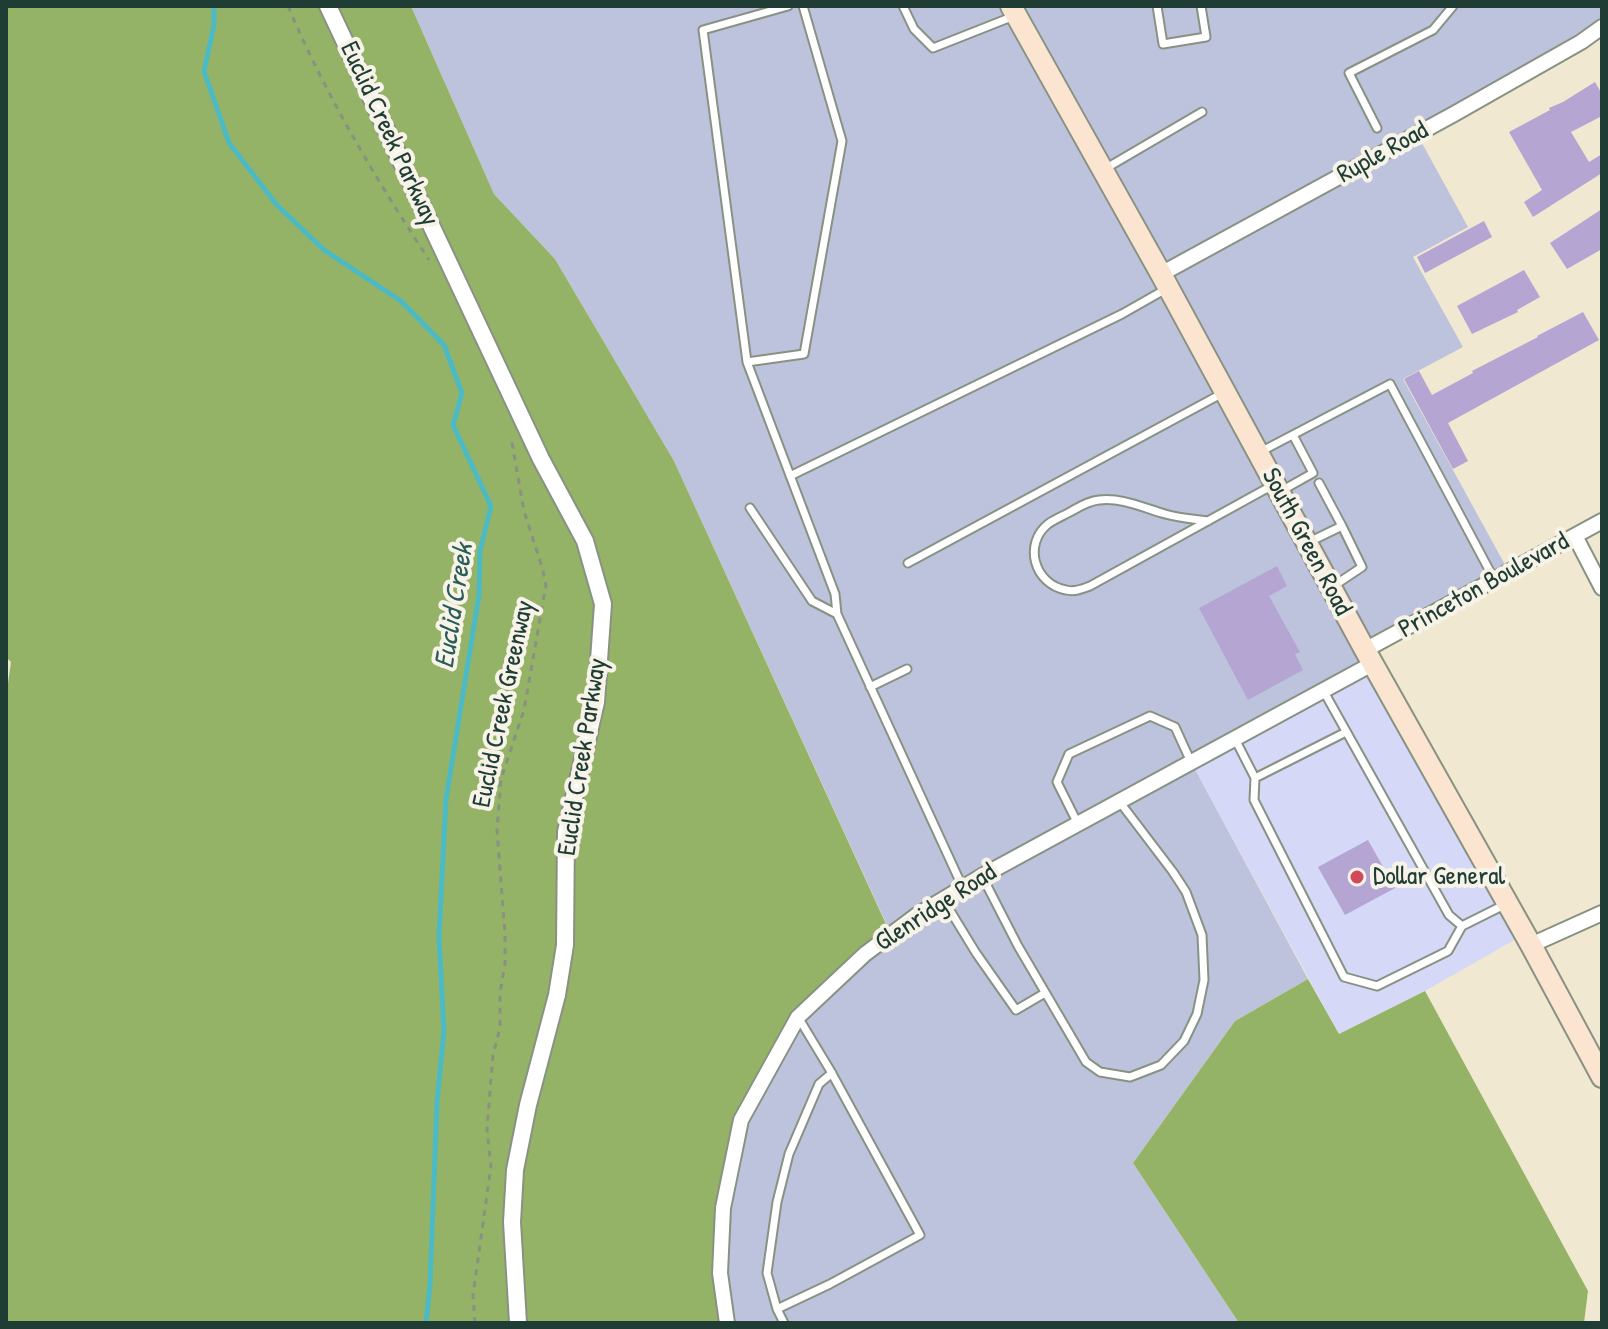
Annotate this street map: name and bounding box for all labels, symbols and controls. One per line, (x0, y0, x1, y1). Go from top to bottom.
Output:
street label: Euclid Creek Parkway (333, 37, 445, 231)
street label: Ruple Road (1332, 115, 1434, 191)
street label: South Green Road (1254, 463, 1358, 621)
street label: Princeton Boulevard (1393, 526, 1575, 646)
water label: Euclid Creek (429, 541, 481, 671)
street label: Euclid Creek Greenway (467, 598, 541, 810)
street label: Euclid Creek Parkway (552, 656, 614, 858)
street label: Glenridge Road (870, 857, 1002, 959)
place label: Dollar General (1373, 861, 1505, 893)
marker: Dollar General (1348, 868, 1366, 886)

